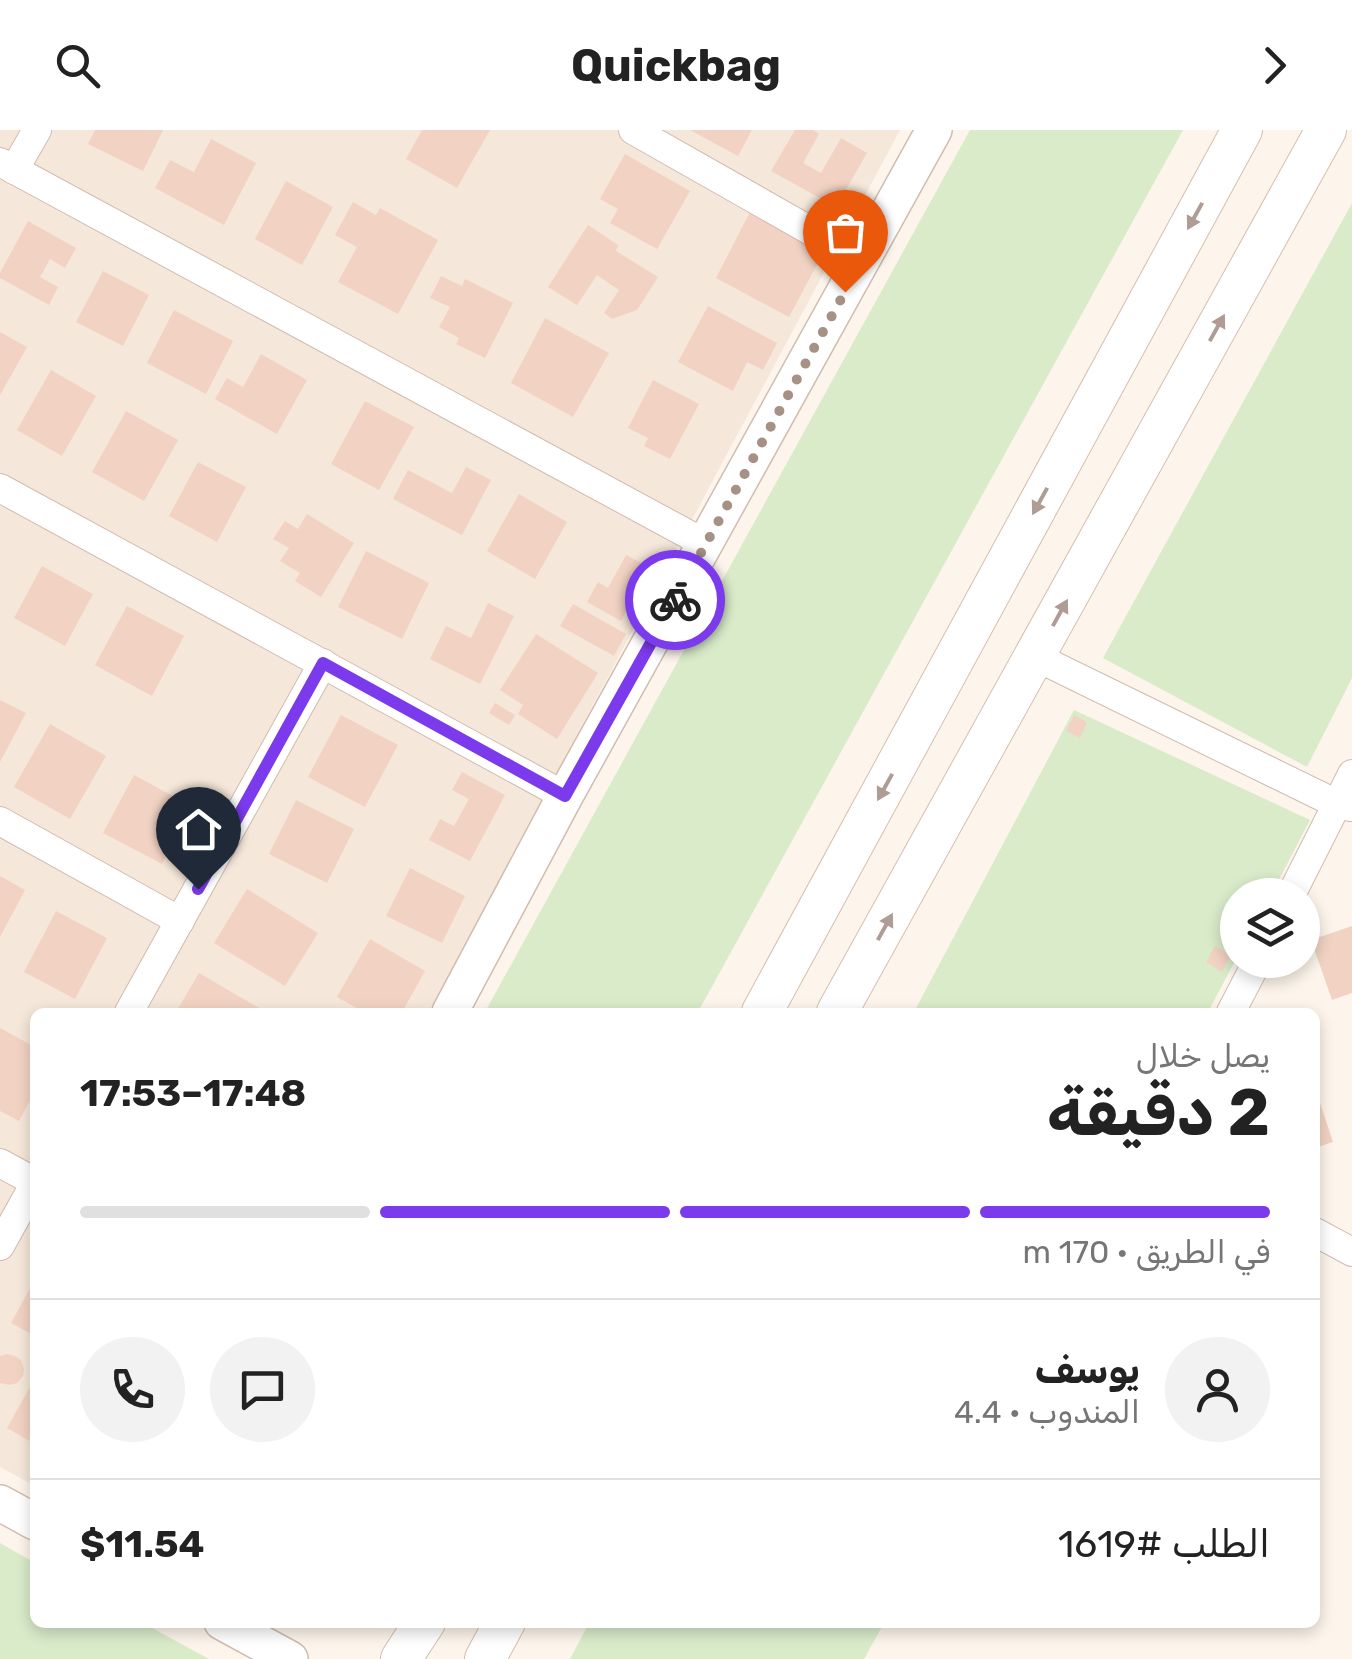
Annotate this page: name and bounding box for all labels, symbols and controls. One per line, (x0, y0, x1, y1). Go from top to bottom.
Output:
icon: search (50, 38, 105, 93)
icon: forward (1247, 38, 1302, 93)
text: Quickbag (571, 39, 781, 92)
pin (803, 190, 888, 293)
one-way arrow (1187, 201, 1204, 230)
icon: bag (818, 205, 873, 260)
one-way arrow (1208, 314, 1225, 343)
one-way arrow (1031, 487, 1048, 516)
courier (625, 550, 725, 650)
icon: bike (648, 573, 703, 628)
one-way arrow (1051, 599, 1069, 627)
one-way arrow (876, 772, 893, 801)
pin (156, 787, 241, 890)
icon: home (171, 802, 226, 857)
map controls (1220, 878, 1320, 978)
button: layers (1220, 878, 1320, 978)
one-way arrow (876, 913, 893, 942)
text: يصل خلال (1136, 1037, 1270, 1075)
text: 17:48–17:53 (80, 1070, 306, 1116)
text: 2 دقيقة (1047, 1074, 1270, 1151)
text: في الطريق · 170 m (1023, 1233, 1270, 1271)
button: phone (80, 1337, 185, 1442)
button: chat (210, 1337, 315, 1442)
button: person (1165, 1337, 1270, 1442)
text: يوسف (1035, 1347, 1140, 1393)
text: المندوب · 4.4 (954, 1393, 1140, 1431)
text: $11.54 (80, 1521, 204, 1567)
text: الطلب #1619 (1058, 1521, 1270, 1567)

